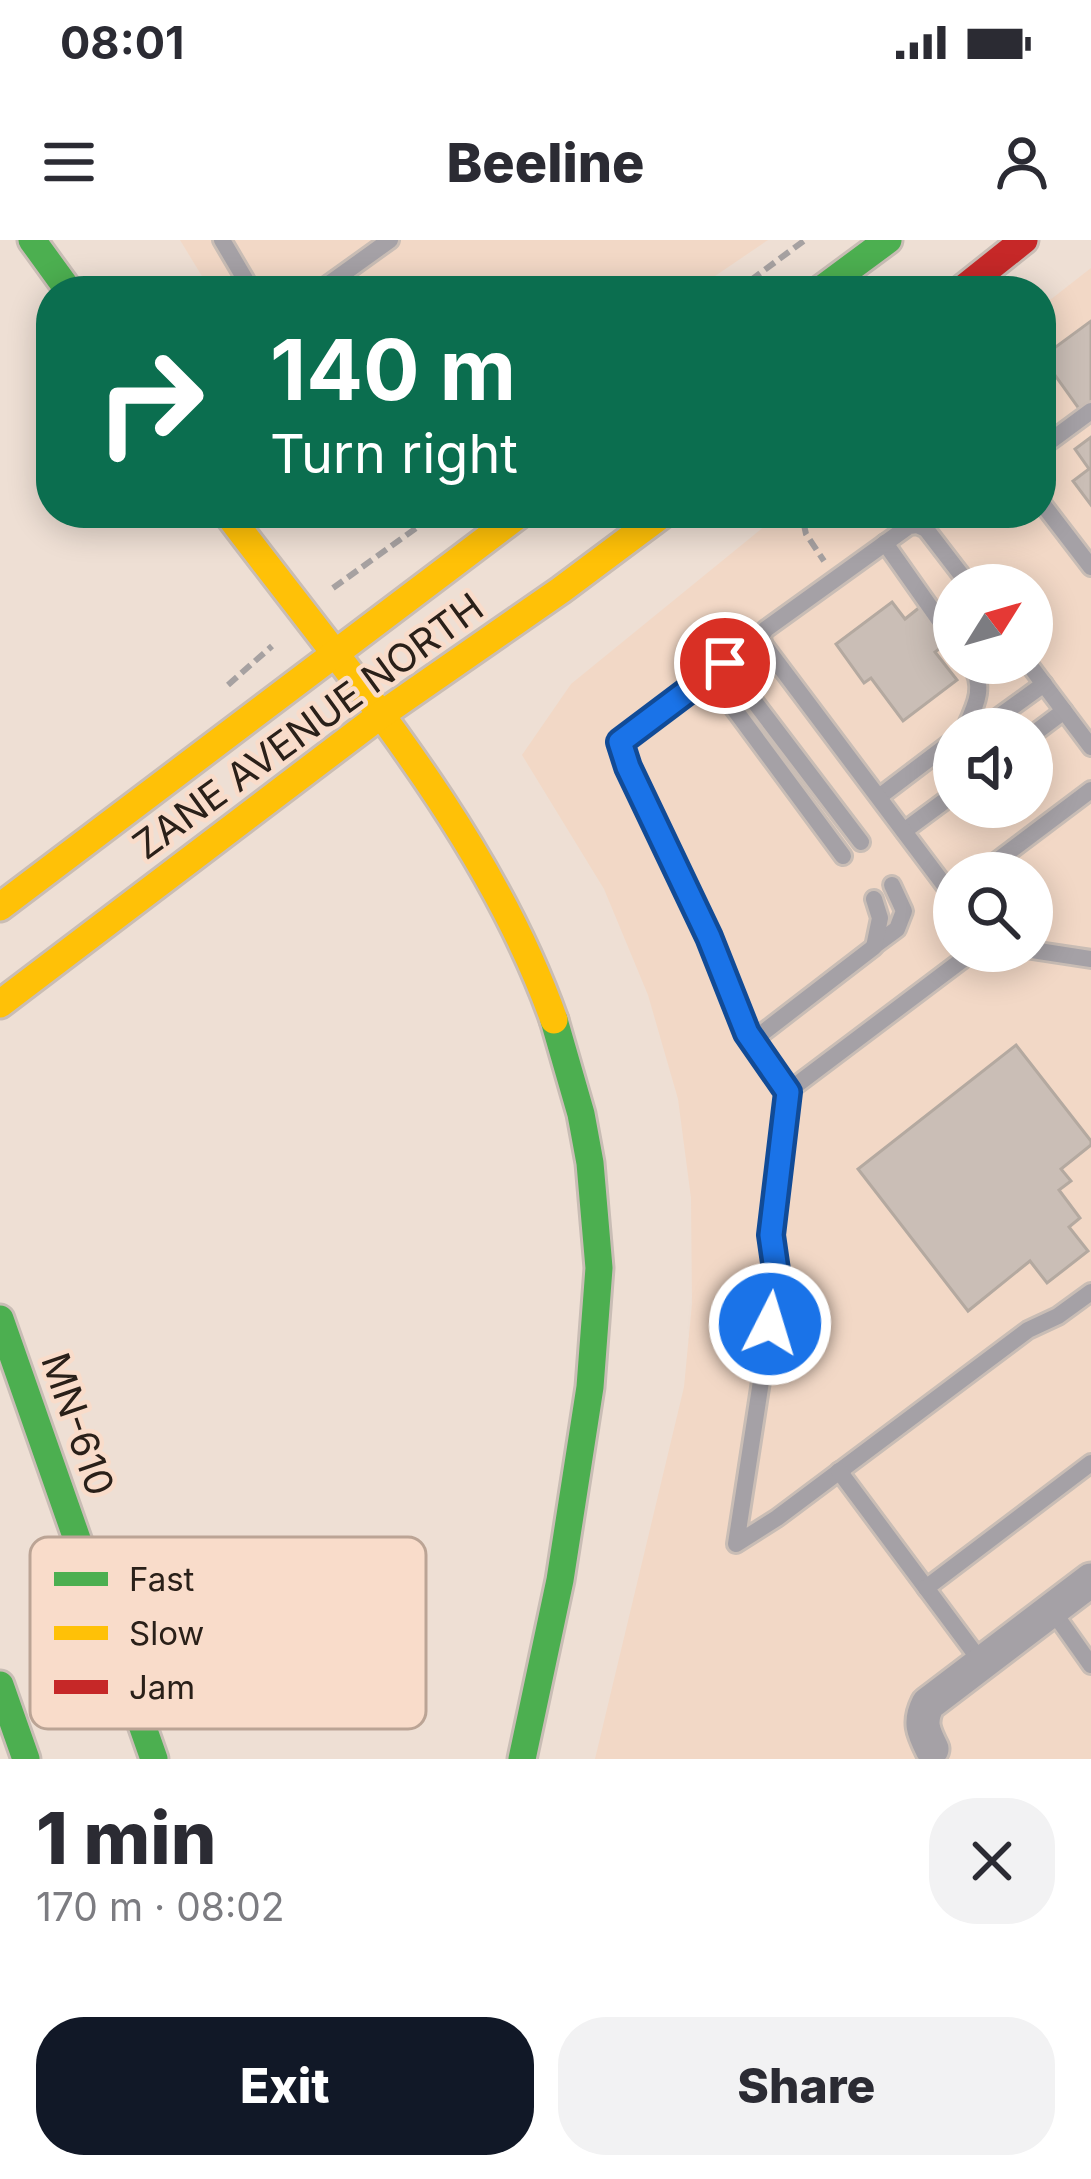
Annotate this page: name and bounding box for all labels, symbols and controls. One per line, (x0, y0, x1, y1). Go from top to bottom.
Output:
text: 08:01 (60, 15, 184, 70)
icon: menu (36, 129, 102, 195)
icon: person (989, 129, 1055, 195)
text: Beeline (446, 130, 645, 195)
text: 140 m (270, 319, 516, 420)
icon: right (72, 324, 228, 480)
text: Turn right (270, 421, 518, 486)
north arrow (933, 564, 1053, 684)
map controls (933, 564, 1053, 972)
street label: ZANE AVENUE NORTH (124, 583, 492, 868)
pin (674, 612, 776, 714)
icon: arrive (692, 630, 758, 696)
button: sound (933, 708, 1053, 828)
button: search (933, 852, 1053, 972)
position arrow (707, 1261, 833, 1387)
street label: MN-610 (32, 1347, 125, 1501)
legend (30, 1537, 426, 1729)
text: Fast (129, 1559, 195, 1599)
text: Slow (129, 1613, 204, 1653)
text: Jam (129, 1667, 195, 1707)
text: 1 min (36, 1794, 216, 1881)
button: close (929, 1798, 1055, 1924)
text: 170 m · 08:02 (36, 1883, 285, 1930)
button: Exit (36, 2017, 534, 2155)
button: Share (558, 2017, 1055, 2155)

